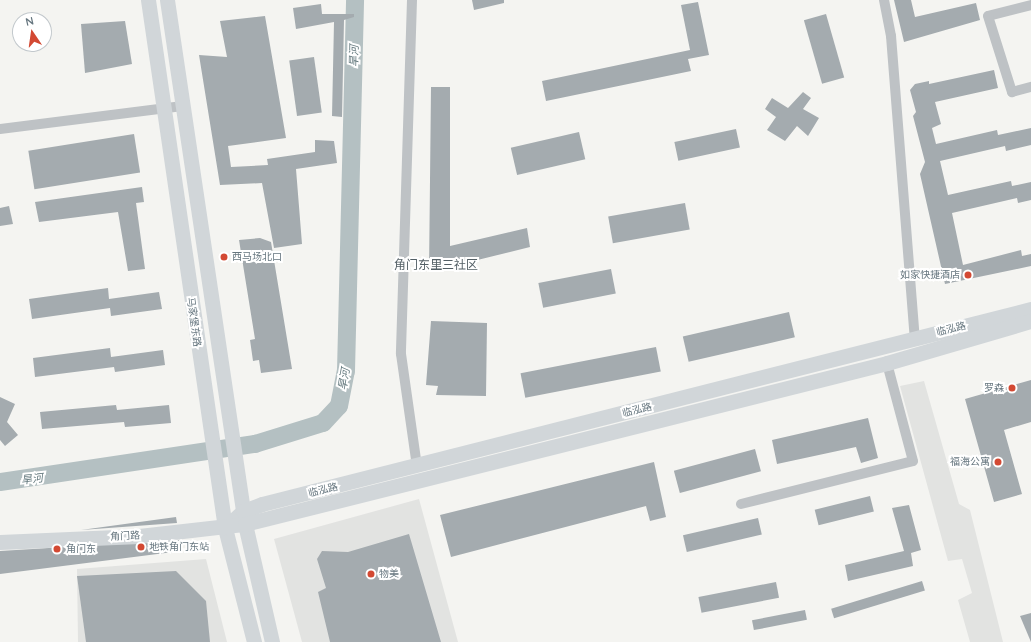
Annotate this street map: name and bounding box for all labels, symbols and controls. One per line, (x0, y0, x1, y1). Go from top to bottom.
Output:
north arrow (12, 12, 52, 52)
text: N (24, 14, 35, 29)
water label: 旱河 (347, 45, 361, 67)
place label: 西马场北口 (232, 251, 282, 263)
marker: 西马场北口 (219, 252, 229, 262)
district label: 角门东里三社区 (394, 258, 478, 272)
place label: 如家快捷酒店 (900, 269, 960, 281)
marker: 如家快捷酒店 (963, 270, 973, 280)
street label: 马家堡东路 (185, 296, 203, 348)
street label: 临泓路 (935, 320, 967, 338)
water label: 旱河 (336, 367, 352, 391)
place label: 罗森 (984, 382, 1004, 394)
marker: 罗森 (1007, 383, 1017, 393)
street label: 临泓路 (621, 401, 653, 419)
place label: 福海公寓 (950, 456, 990, 468)
marker: 福海公寓 (993, 457, 1003, 467)
water label: 旱河 (20, 471, 44, 487)
street label: 临泓路 (307, 481, 339, 499)
street label: 角门路 (110, 529, 140, 543)
place label: 地铁角门东站 (149, 541, 209, 553)
marker: 地铁角门东站 (136, 542, 146, 552)
marker: 角门东 (51, 543, 63, 555)
place label: 角门东 (66, 543, 96, 555)
place label: 物美 (379, 568, 399, 580)
marker: 物美 (366, 569, 376, 579)

